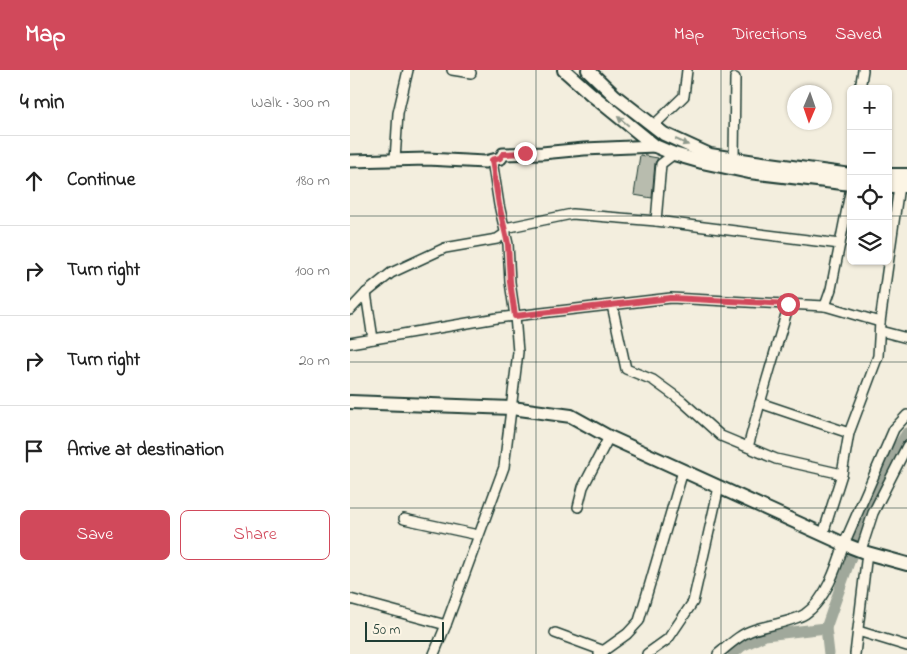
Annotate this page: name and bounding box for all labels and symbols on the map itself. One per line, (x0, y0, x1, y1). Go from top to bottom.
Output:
north arrow (787, 85, 832, 130)
one-way arrow (617, 115, 630, 126)
one-way arrow (675, 139, 689, 147)
route end (514, 142, 537, 165)
route start (777, 293, 800, 316)
scale bar (365, 619, 444, 642)

